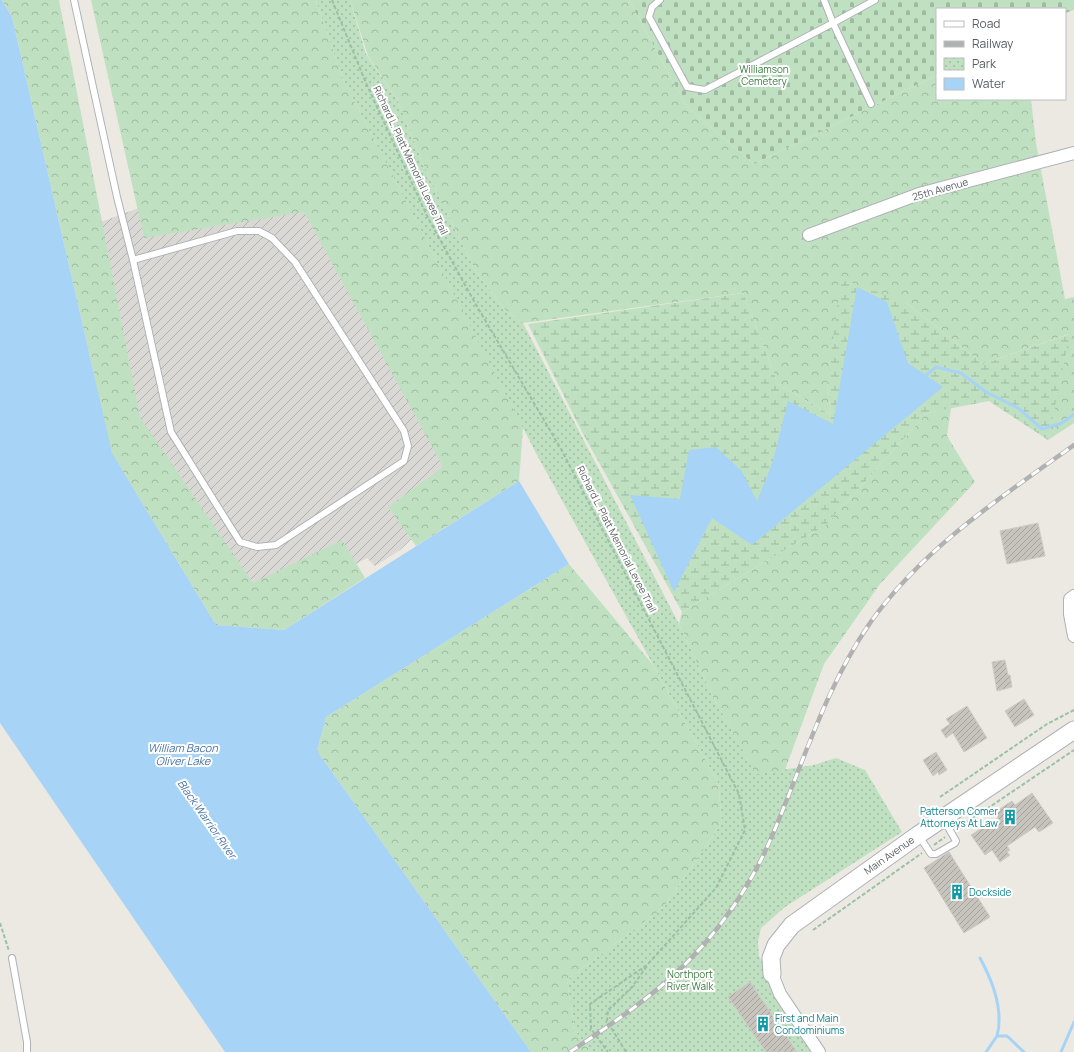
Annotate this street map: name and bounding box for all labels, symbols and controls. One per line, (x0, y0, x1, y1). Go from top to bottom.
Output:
legend (936, 8, 1066, 100)
text: Road (972, 15, 1000, 32)
text: Railway (972, 35, 1014, 52)
text: Park (972, 55, 997, 72)
park label: Williamson Cemetery (739, 62, 789, 88)
text: Water (972, 75, 1006, 92)
street label: Richard L. Platt Memorial Levee Trail (370, 83, 452, 237)
street label: 25th Avenue (910, 174, 970, 204)
street label: Richard L. Platt Memorial Levee Trail (574, 463, 660, 615)
water label: William Bacon Oliver Lake (148, 740, 218, 768)
water label: Black Warrior River (174, 776, 242, 863)
place label: Patterson Comer Attorneys At Law (920, 804, 998, 830)
building icon: Patterson Comer Attorneys At Law (1001, 808, 1019, 826)
street label: Main Avenue (861, 832, 917, 878)
building icon: Dockside (948, 883, 966, 901)
place label: Dockside (969, 885, 1012, 899)
park label: Northport River Walk (667, 967, 714, 993)
place label: First and Main Condominiums (775, 1011, 845, 1037)
building icon: First and Main Condominiums (754, 1015, 772, 1033)

